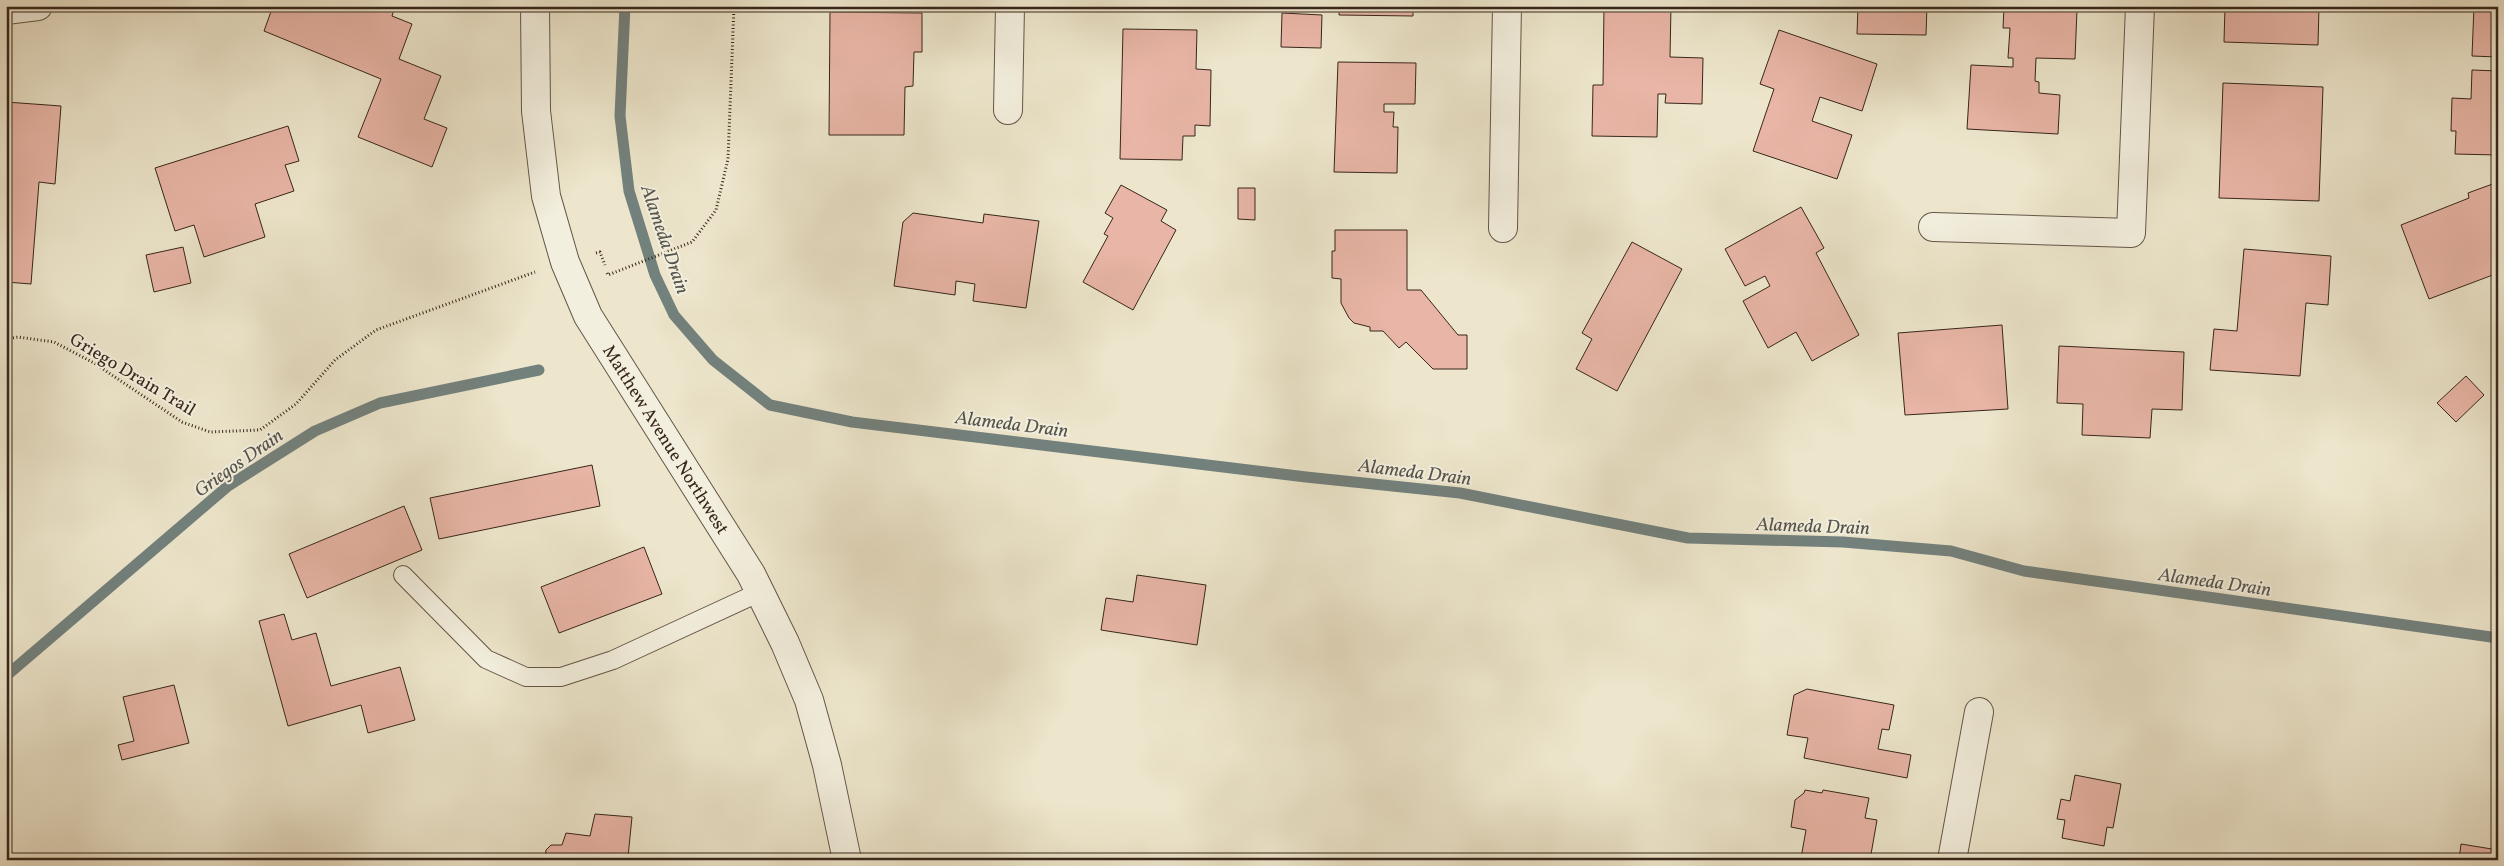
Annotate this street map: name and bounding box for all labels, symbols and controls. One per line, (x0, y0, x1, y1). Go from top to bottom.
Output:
water label: Alameda Drain (633, 181, 695, 298)
street label: Griego Drain Trail (64, 328, 200, 423)
street label: Matthew Avenue Northwest (595, 341, 734, 540)
water label: Alameda Drain (953, 405, 1070, 445)
water label: Griegos Drain (189, 423, 289, 504)
water label: Alameda Drain (1356, 453, 1473, 493)
water label: Alameda Drain (1755, 512, 1870, 542)
water label: Alameda Drain (2156, 562, 2273, 604)

